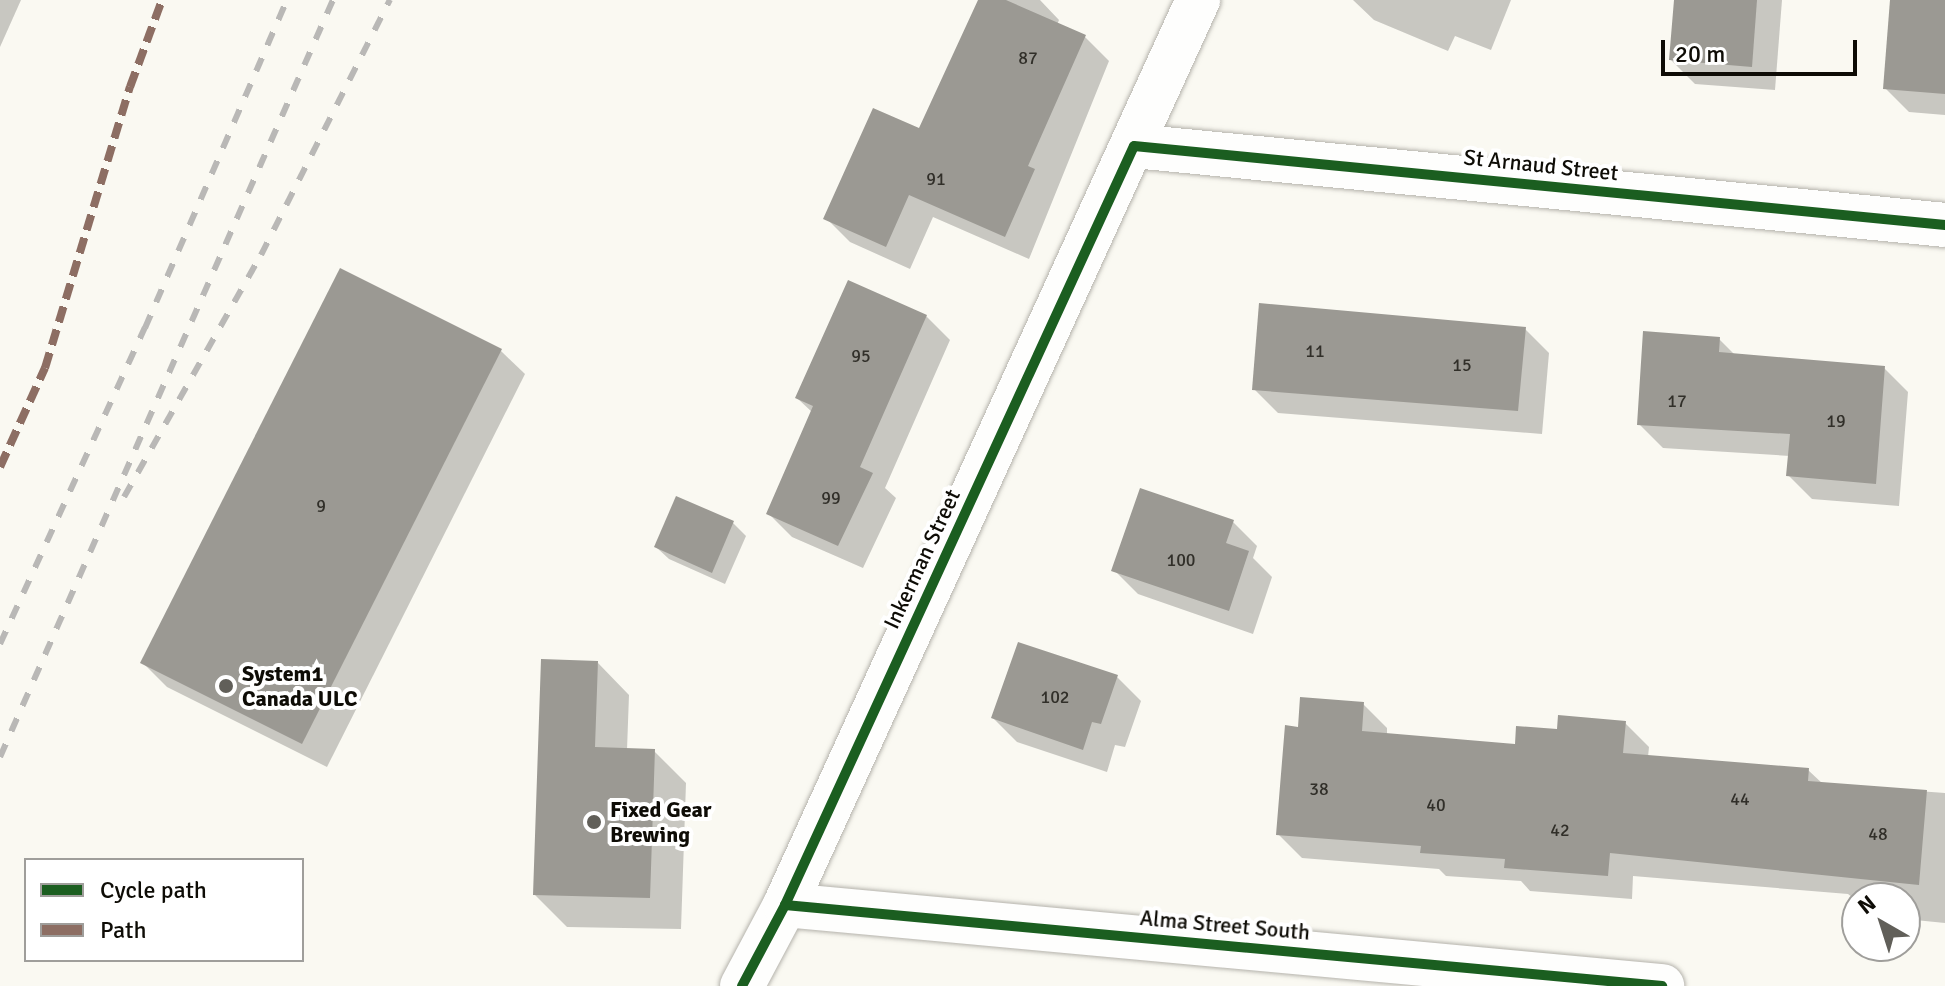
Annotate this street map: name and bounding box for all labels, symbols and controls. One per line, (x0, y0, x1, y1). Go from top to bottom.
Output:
scale bar (1665, 24, 1861, 74)
text: 20 m (1675, 39, 1725, 69)
house number: 87 (1018, 47, 1038, 69)
street label: St Arnaud Street (1462, 144, 1620, 186)
house number: 91 (926, 168, 946, 190)
house number: 11 (1305, 340, 1325, 362)
house number: 95 (851, 345, 871, 367)
house number: 15 (1452, 354, 1472, 376)
house number: 17 (1667, 390, 1687, 412)
house number: 19 (1826, 410, 1846, 432)
street label: Inkerman Street (878, 485, 966, 633)
house number: 99 (821, 487, 841, 509)
house number: 9 (316, 495, 326, 517)
house number: 100 (1166, 549, 1196, 571)
place label: System1 Canada ULC (242, 660, 357, 712)
marker: System1 Canada ULC (217, 677, 235, 695)
house number: 102 (1040, 686, 1070, 708)
house number: 38 (1309, 778, 1329, 800)
house number: 44 (1730, 788, 1750, 810)
house number: 40 (1426, 794, 1446, 816)
place label: Fixed Gear Brewing (610, 796, 712, 848)
marker: Fixed Gear Brewing (585, 813, 603, 831)
house number: 42 (1550, 819, 1570, 841)
house number: 48 (1868, 823, 1888, 845)
legend (24, 858, 304, 962)
text: Cycle path (100, 875, 207, 905)
north arrow (1841, 882, 1921, 962)
text: N (1852, 889, 1881, 920)
street label: Alma Street South (1139, 904, 1311, 946)
text: Path (100, 915, 146, 945)

